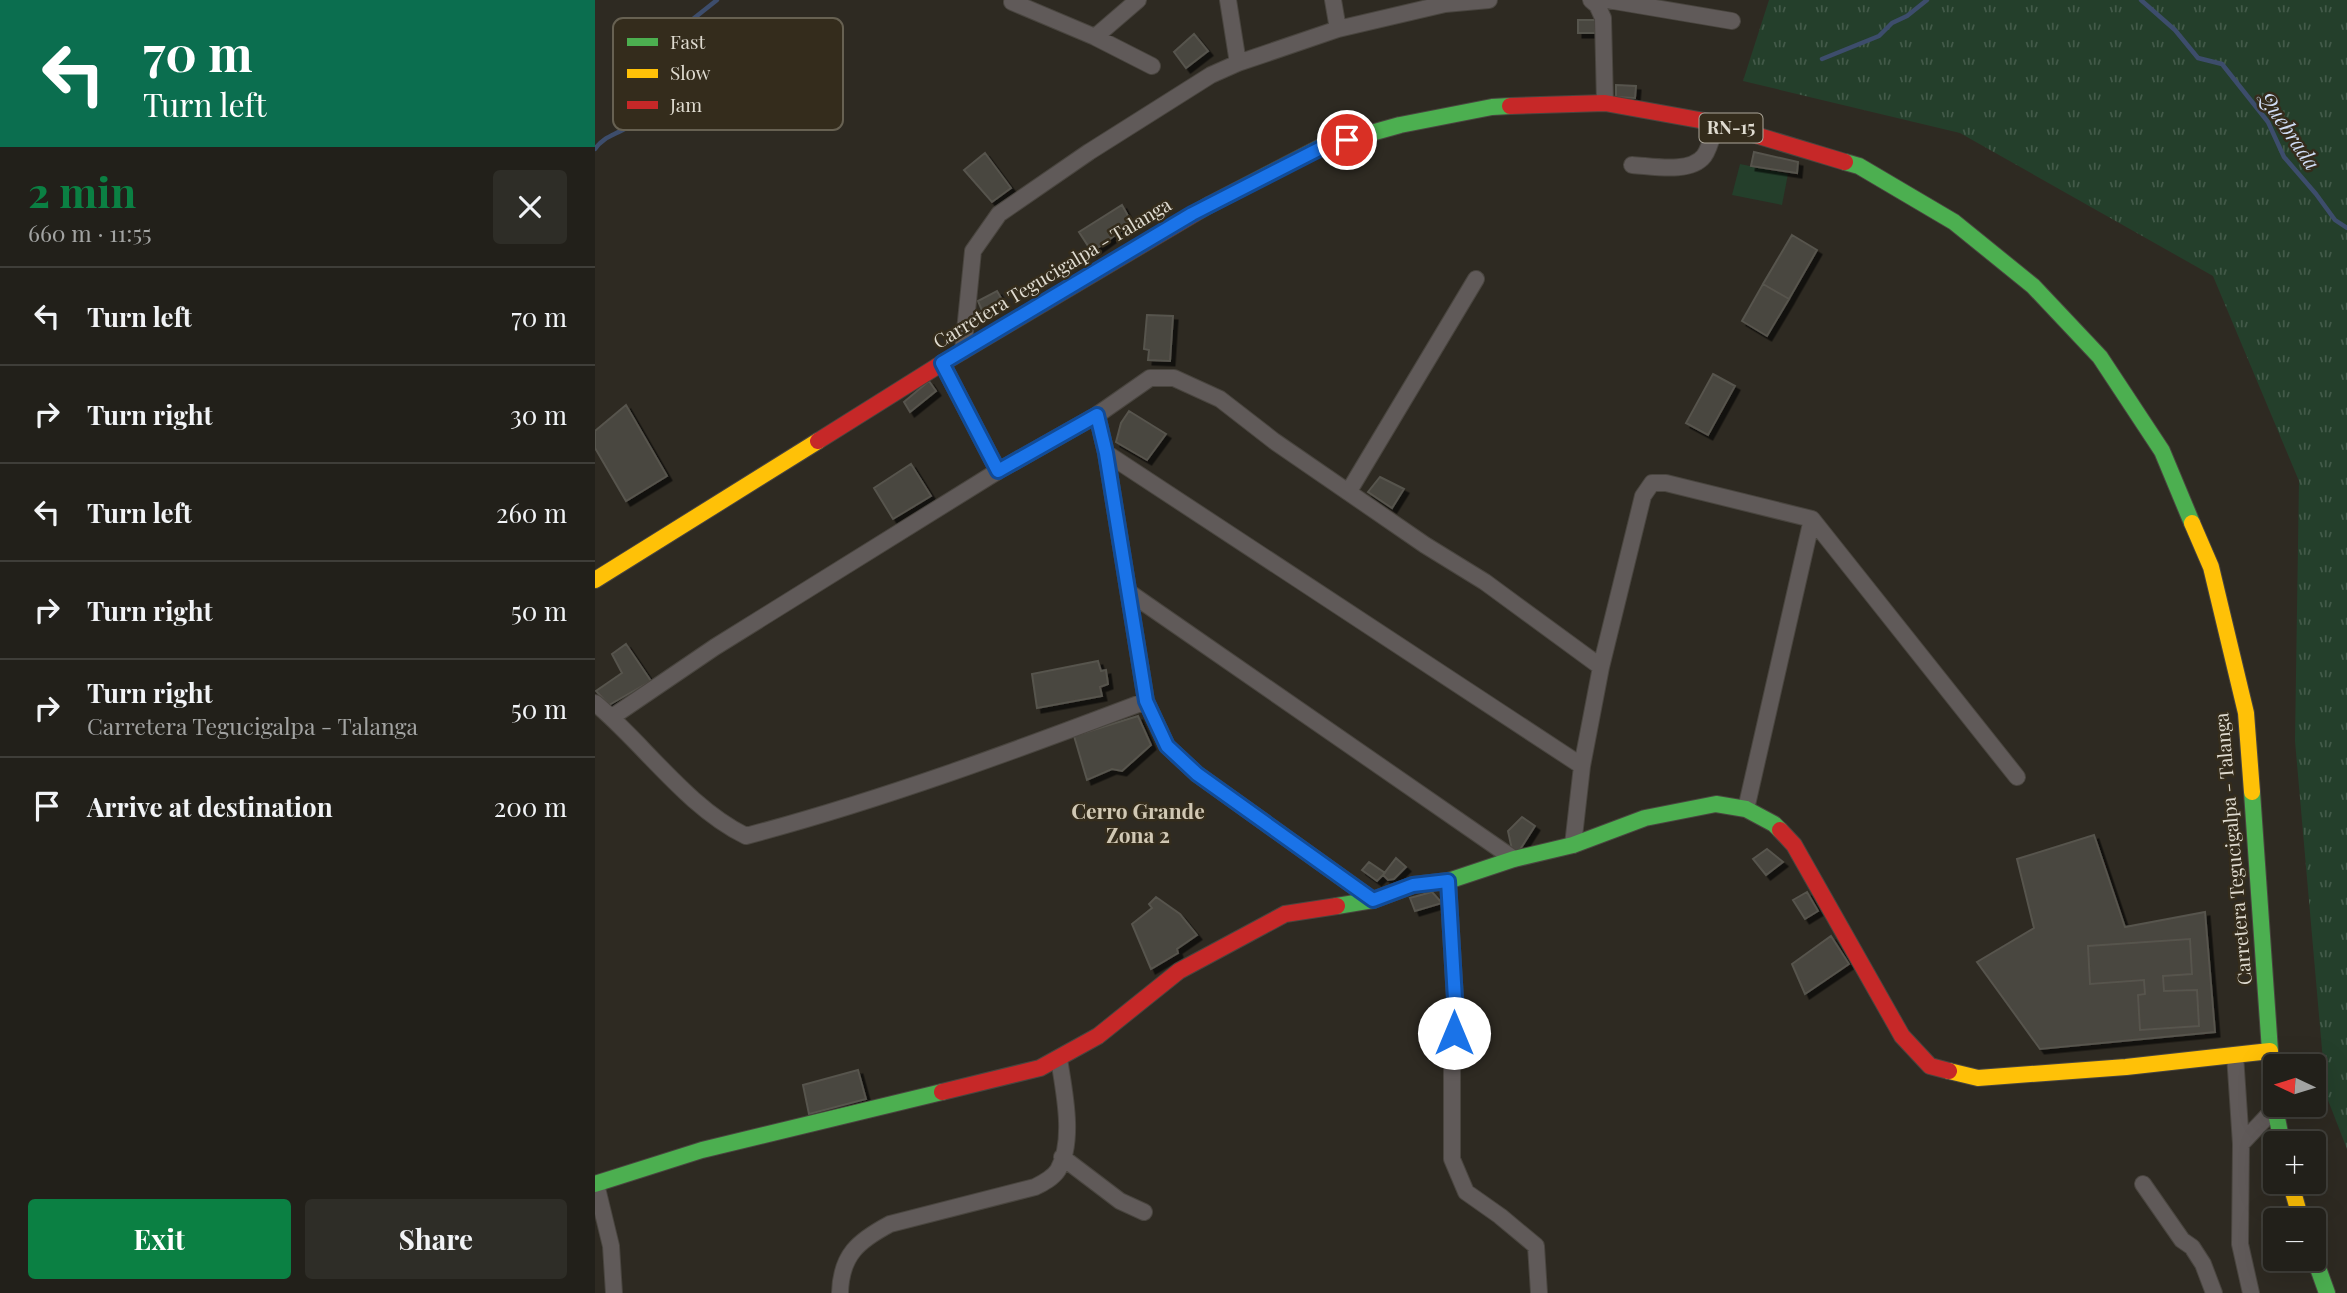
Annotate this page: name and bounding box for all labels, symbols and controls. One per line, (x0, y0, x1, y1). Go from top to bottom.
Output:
legend (613, 18, 843, 130)
text: 70 m (143, 19, 253, 84)
icon: left (28, 28, 119, 119)
text: Fast (670, 28, 706, 54)
text: Slow (670, 59, 711, 85)
text: Turn left (143, 82, 267, 125)
water label: Quebrada (2253, 84, 2327, 175)
text: Jam (669, 91, 702, 117)
pin (1317, 110, 1377, 170)
road number: RN-15 (1699, 113, 1763, 142)
icon: arrive (1328, 121, 1366, 159)
text: 2 min (28, 163, 136, 219)
button: close (493, 170, 567, 244)
street label: Carretera Tegucigalpa - Talanga (928, 190, 1176, 354)
text: 660 m · 11:55 (28, 217, 152, 248)
icon: left (28, 297, 66, 335)
text: Turn left (87, 299, 192, 334)
text: 70 m (511, 299, 567, 334)
icon: right (28, 395, 66, 433)
text: Turn right (87, 397, 213, 432)
text: 30 m (510, 397, 567, 432)
icon: left (28, 493, 66, 531)
text: Turn left (87, 495, 192, 530)
text: 260 m (496, 495, 567, 530)
icon: right (28, 591, 66, 629)
text: Turn right (87, 593, 213, 628)
text: 50 m (511, 593, 567, 628)
text: Turn right (87, 675, 213, 710)
icon: right (28, 689, 66, 727)
text: 50 m (511, 691, 567, 726)
text: Carretera Tegucigalpa - Talanga (87, 710, 418, 741)
street label: Carretera Tegucigalpa - Talanga (2207, 711, 2257, 986)
icon: arrive (28, 787, 66, 825)
text: Arrive at destination (87, 789, 333, 824)
text: 200 m (494, 789, 567, 824)
district label: Cerro Grande Zona 2 (1071, 796, 1205, 848)
position arrow (1417, 996, 1491, 1070)
north arrow (2263, 1054, 2326, 1116)
map controls (2263, 1054, 2326, 1271)
button: + (2263, 1131, 2326, 1194)
button: Exit (28, 1199, 291, 1279)
button: Share (305, 1199, 567, 1279)
button: − (2263, 1208, 2326, 1271)

